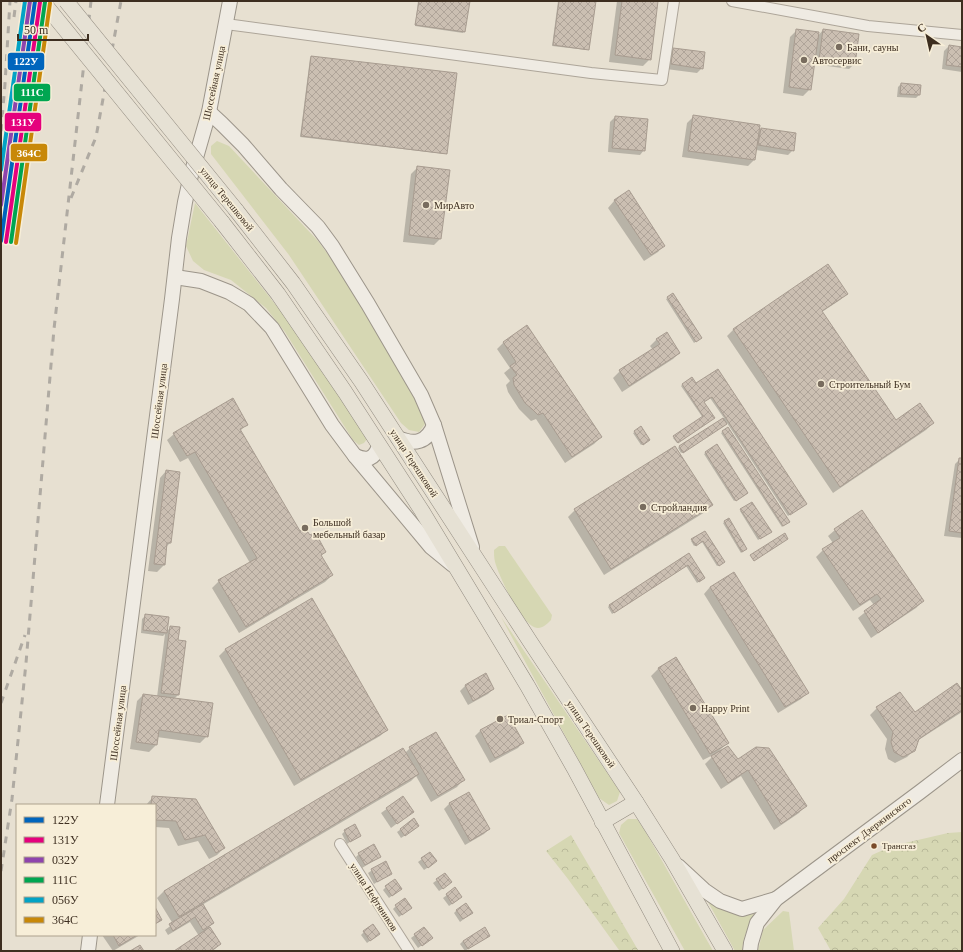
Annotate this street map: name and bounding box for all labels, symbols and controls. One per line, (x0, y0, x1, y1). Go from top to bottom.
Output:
scale bar (18, 16, 88, 42)
north arrow (907, 16, 947, 56)
text: С (915, 20, 928, 35)
text: 50 m (24, 23, 49, 37)
marker: Бани, сауны (834, 42, 844, 52)
place label: Бани, сауны (847, 42, 899, 53)
street label: Шоссейная улица (201, 44, 227, 121)
line badge: 122У (7, 52, 45, 71)
text: 122У (14, 55, 38, 67)
marker: Автосервис (799, 55, 809, 65)
place label: Автосервис (812, 55, 862, 66)
line badge: 111С (13, 83, 51, 102)
text: 111С (20, 86, 44, 98)
line badge: 131У (4, 112, 42, 132)
text: 131У (11, 116, 35, 128)
line badge: 364С (10, 143, 48, 162)
text: 364С (17, 147, 41, 159)
street label: улица Терешковой (198, 165, 256, 234)
marker: МирАвто (421, 200, 431, 210)
place label: МирАвто (434, 200, 474, 211)
street label: Шоссейная улица (149, 362, 169, 439)
marker: Строительный Бум (816, 379, 826, 389)
place label: Строительный Бум (829, 379, 911, 390)
street label: улица Терешковой (388, 427, 440, 500)
marker: Стройландия (638, 502, 648, 512)
place label: Стройландия (651, 502, 708, 513)
place label: Большой мебельный базар (313, 517, 386, 540)
marker: Большой мебельный базар (300, 523, 310, 533)
street label: Шоссейная улица (108, 684, 128, 761)
street label: улица Терешковой (564, 698, 618, 770)
marker: Happy Print (688, 703, 698, 713)
place label: Happy Print (701, 703, 750, 714)
marker: Триал-Спорт (495, 714, 505, 724)
place label: Триал-Спорт (508, 714, 564, 725)
street label: проспект Дзержинского (825, 795, 913, 865)
legend (16, 804, 156, 936)
text: 122У (52, 813, 79, 827)
text: 131У (52, 833, 79, 847)
marker: Трансгаз (869, 841, 879, 851)
place label: Трансгаз (882, 841, 916, 851)
text: 032У (52, 853, 79, 867)
street label: улица Нефтяников (348, 861, 400, 933)
text: 111С (52, 873, 77, 887)
text: 056У (52, 893, 79, 907)
text: 364С (52, 913, 78, 927)

